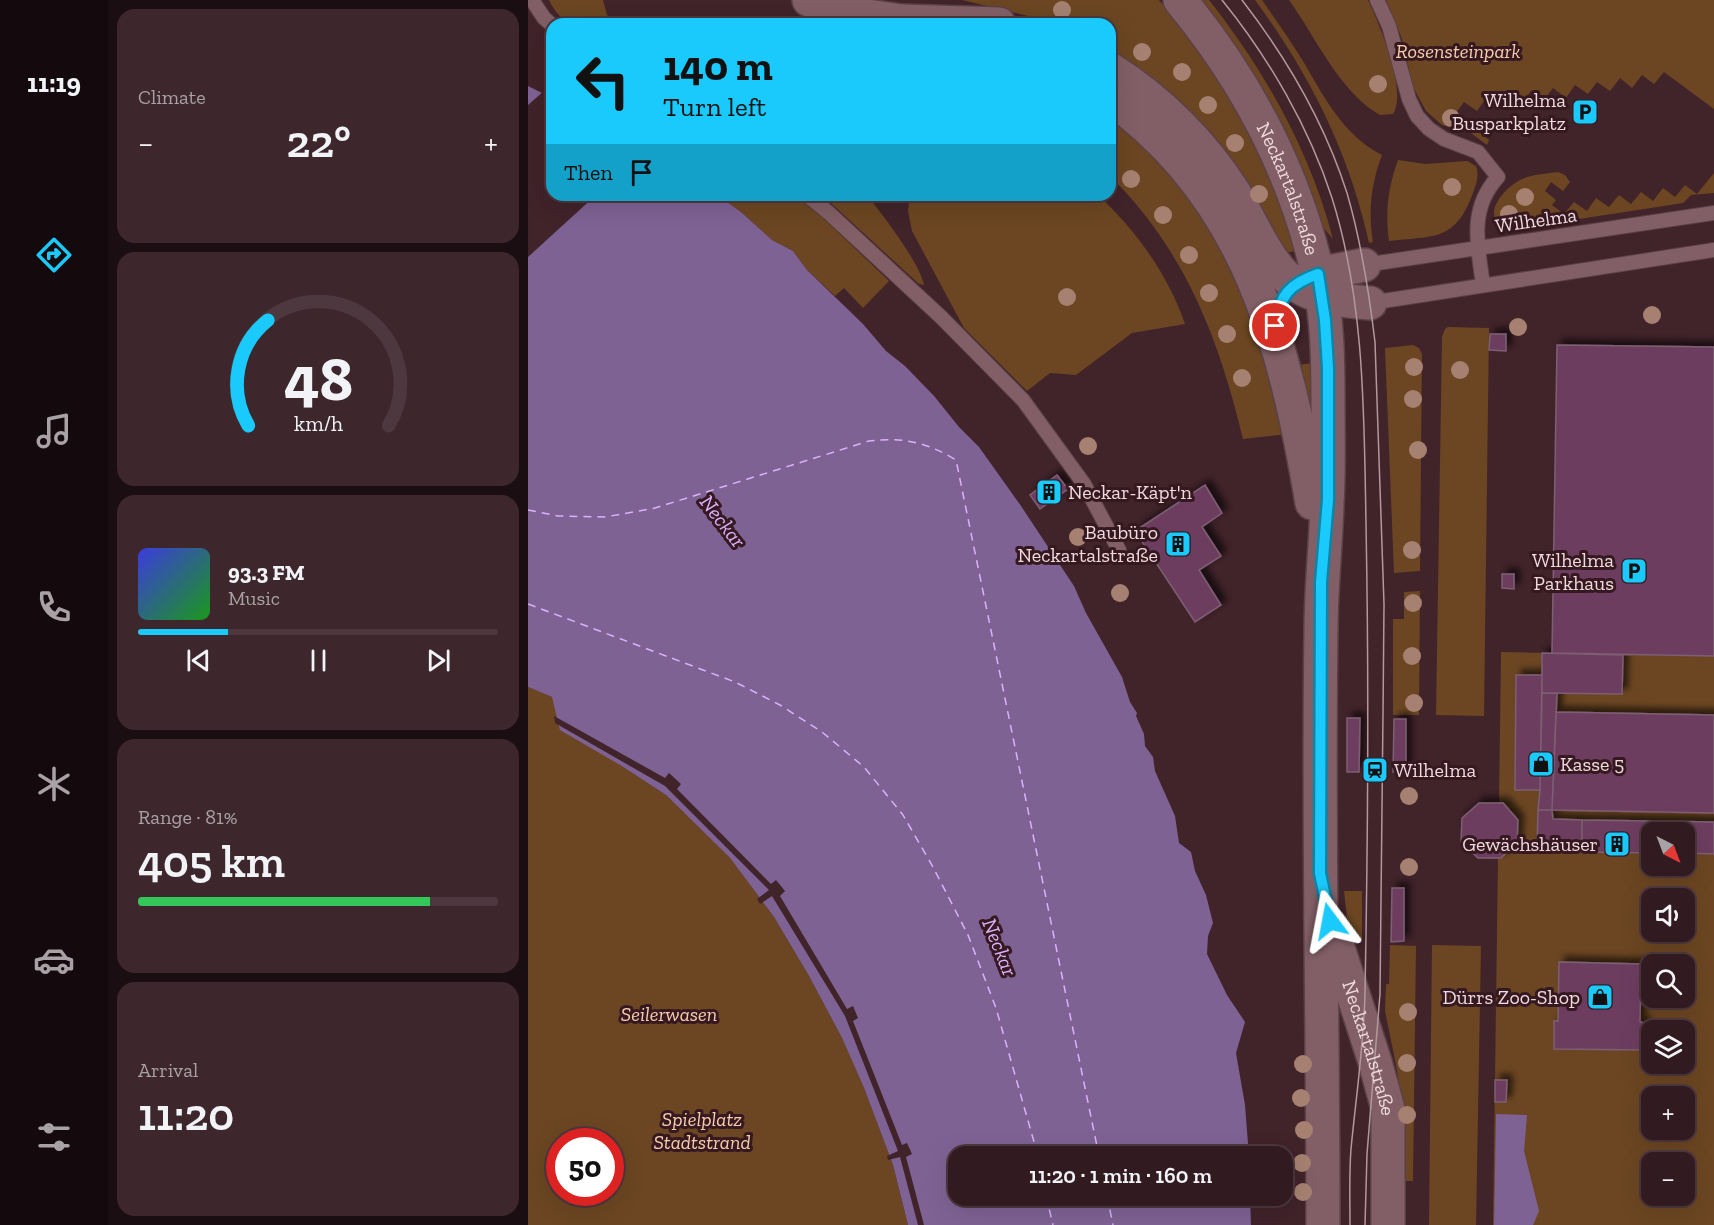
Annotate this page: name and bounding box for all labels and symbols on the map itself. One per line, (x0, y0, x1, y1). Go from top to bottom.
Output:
park label: Rosensteinpark (1396, 39, 1520, 63)
place label: Wilhelma Busparkplatz (1452, 88, 1566, 135)
parking icon: Wilhelma Busparkplatz (1570, 97, 1600, 127)
street label: Neckartalstraße (1252, 118, 1325, 258)
street label: Wilhelma (1494, 202, 1579, 238)
pin (1249, 300, 1300, 351)
building icon: Neckar-Käpt'n (1034, 477, 1064, 507)
place label: Neckar-Käpt'n (1068, 480, 1193, 504)
water label: Neckar (695, 490, 752, 553)
place label: Baubüro Neckartalstraße (1018, 520, 1158, 567)
building icon: Baubüro Neckartalstraße (1163, 529, 1193, 559)
place label: Wilhelma Parkhaus (1532, 548, 1614, 595)
parking icon: Wilhelma Parkhaus (1619, 556, 1649, 586)
shop icon: Kasse 5 (1526, 749, 1556, 779)
place label: Kasse 5 (1560, 752, 1624, 776)
station icon: Wilhelma (1360, 755, 1390, 785)
place label: Wilhelma (1394, 758, 1476, 782)
north arrow (1641, 822, 1695, 876)
building icon: Gewächshäuser (1602, 829, 1632, 859)
place label: Gewächshäuser (1462, 832, 1598, 856)
position arrow (1298, 889, 1362, 953)
water label: Neckar (977, 915, 1023, 980)
street label: Neckartalstraße (1337, 977, 1400, 1116)
shop icon: Dürrs Zoo-Shop (1585, 982, 1615, 1012)
place label: Dürrs Zoo-Shop (1442, 985, 1580, 1009)
park label: Seilerwasen (621, 1002, 717, 1026)
park label: Spielplatz Stadtstrand (653, 1107, 751, 1154)
speed limit sign: 50 (546, 1128, 624, 1206)

